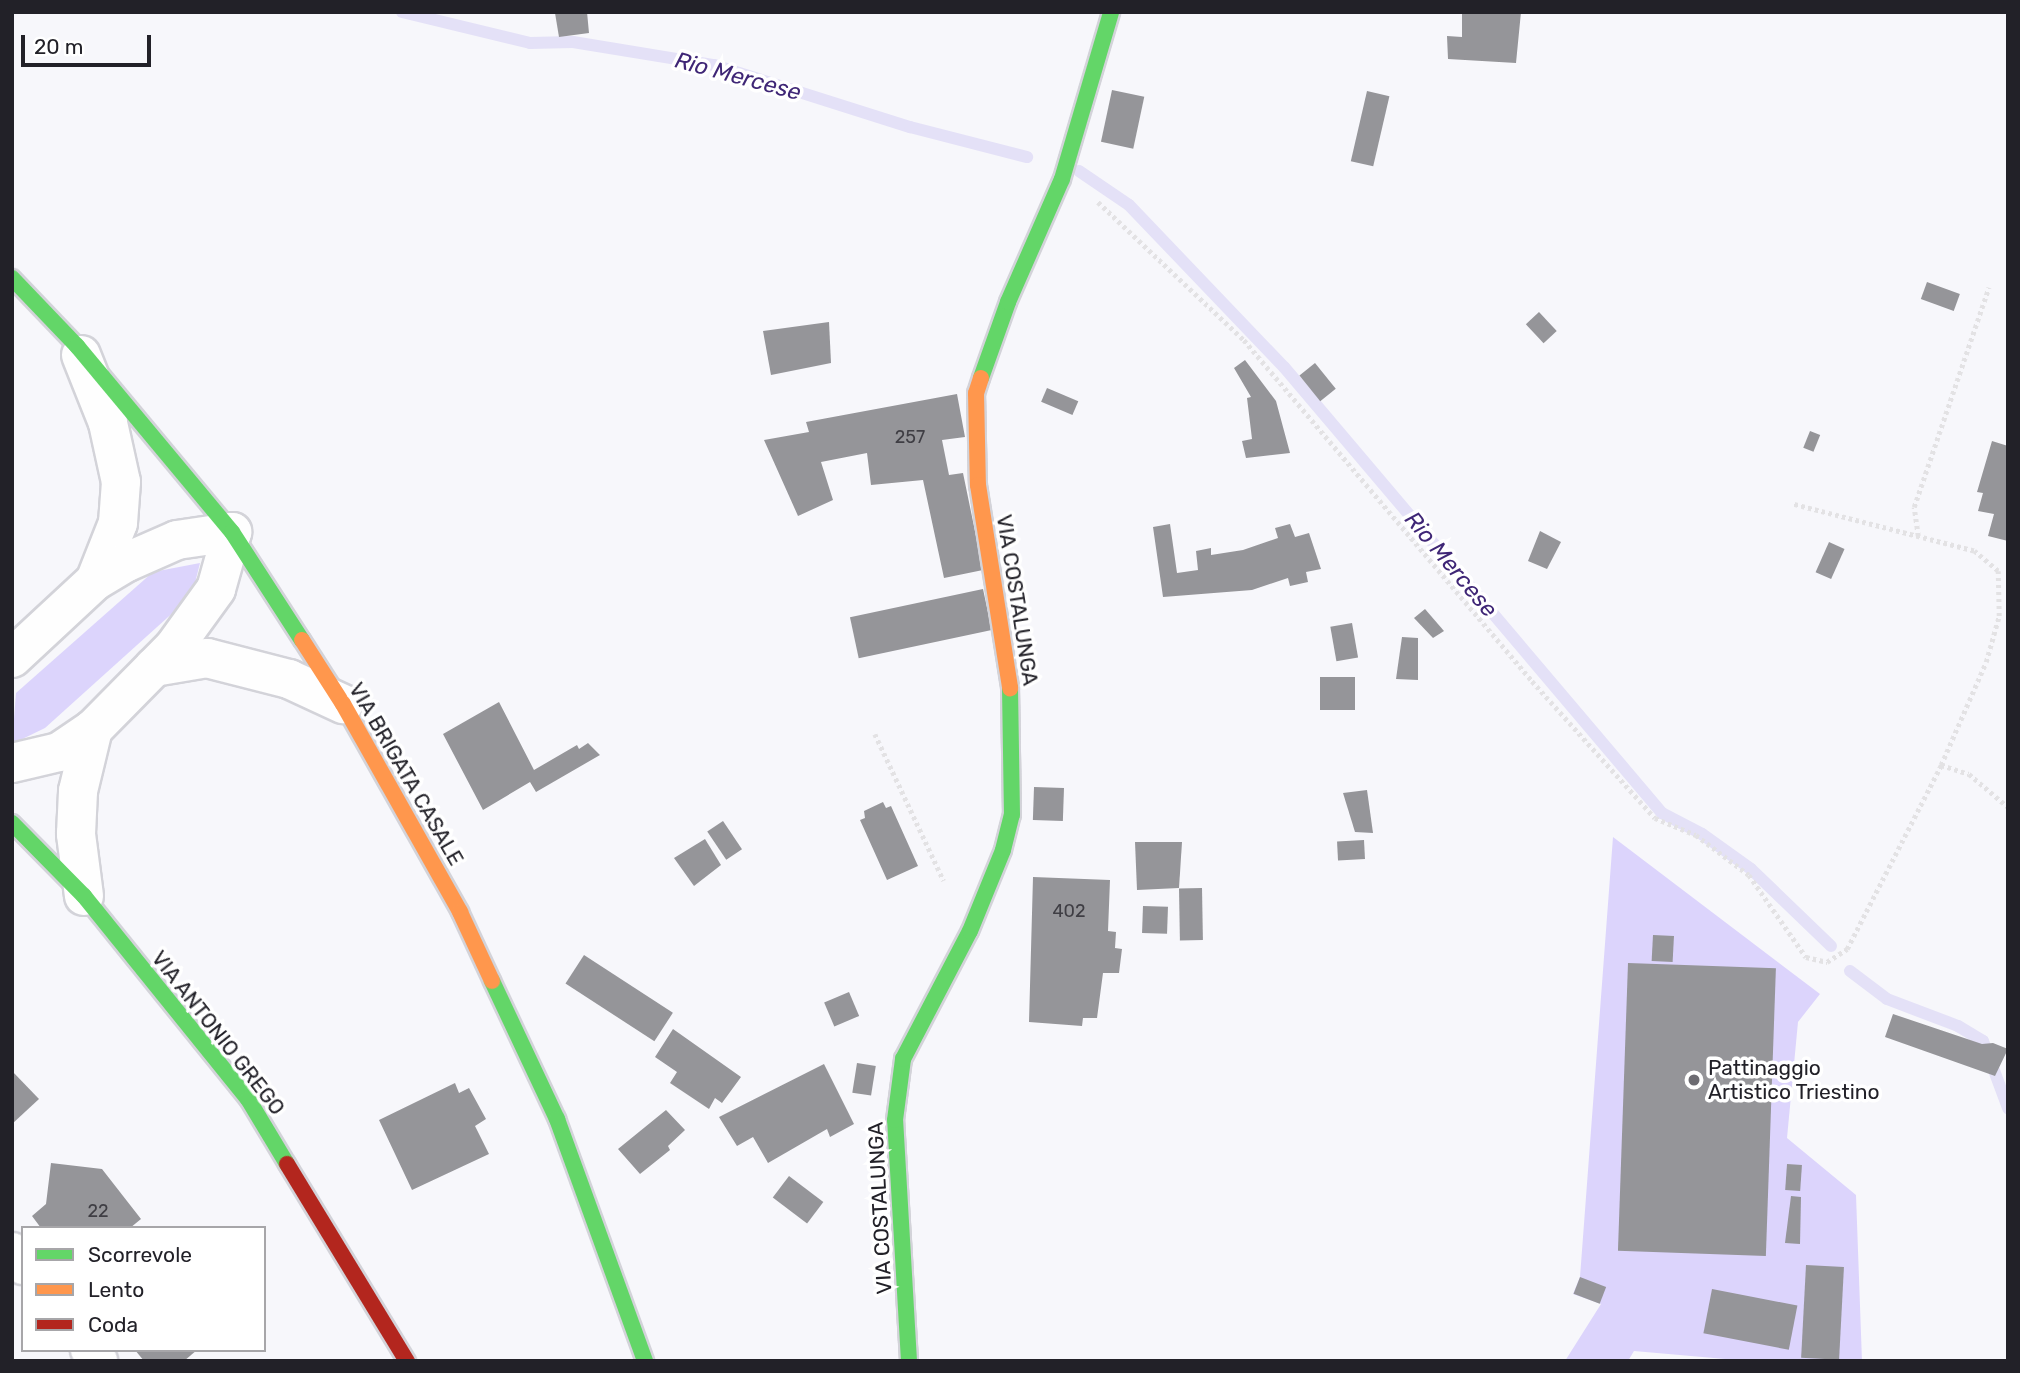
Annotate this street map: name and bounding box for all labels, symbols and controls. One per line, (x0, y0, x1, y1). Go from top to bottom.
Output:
scale bar (24, 21, 154, 65)
text: 20 m (34, 34, 83, 59)
water label: Rio Mercese (672, 46, 804, 106)
house number: 257 (895, 426, 925, 448)
water label: Rio Mercese (1399, 506, 1503, 622)
street label: VIA COSTALUNGA (991, 512, 1043, 688)
street label: VIA BRIGATA CASALE (343, 678, 469, 870)
house number: 402 (1052, 900, 1086, 922)
street label: VIA ANTONIO GREGO (146, 946, 290, 1120)
place label: Pattinaggio Artistico Triestino (1708, 1055, 1880, 1105)
marker: Pattinaggio Artistico Triestino (1686, 1072, 1702, 1088)
street label: VIA COSTALUNGA (863, 1121, 897, 1295)
house number: 22 (87, 1200, 109, 1222)
legend (21, 1226, 266, 1352)
text: Scorrevole (88, 1242, 192, 1267)
text: Lento (88, 1277, 144, 1302)
text: Coda (88, 1312, 138, 1337)

